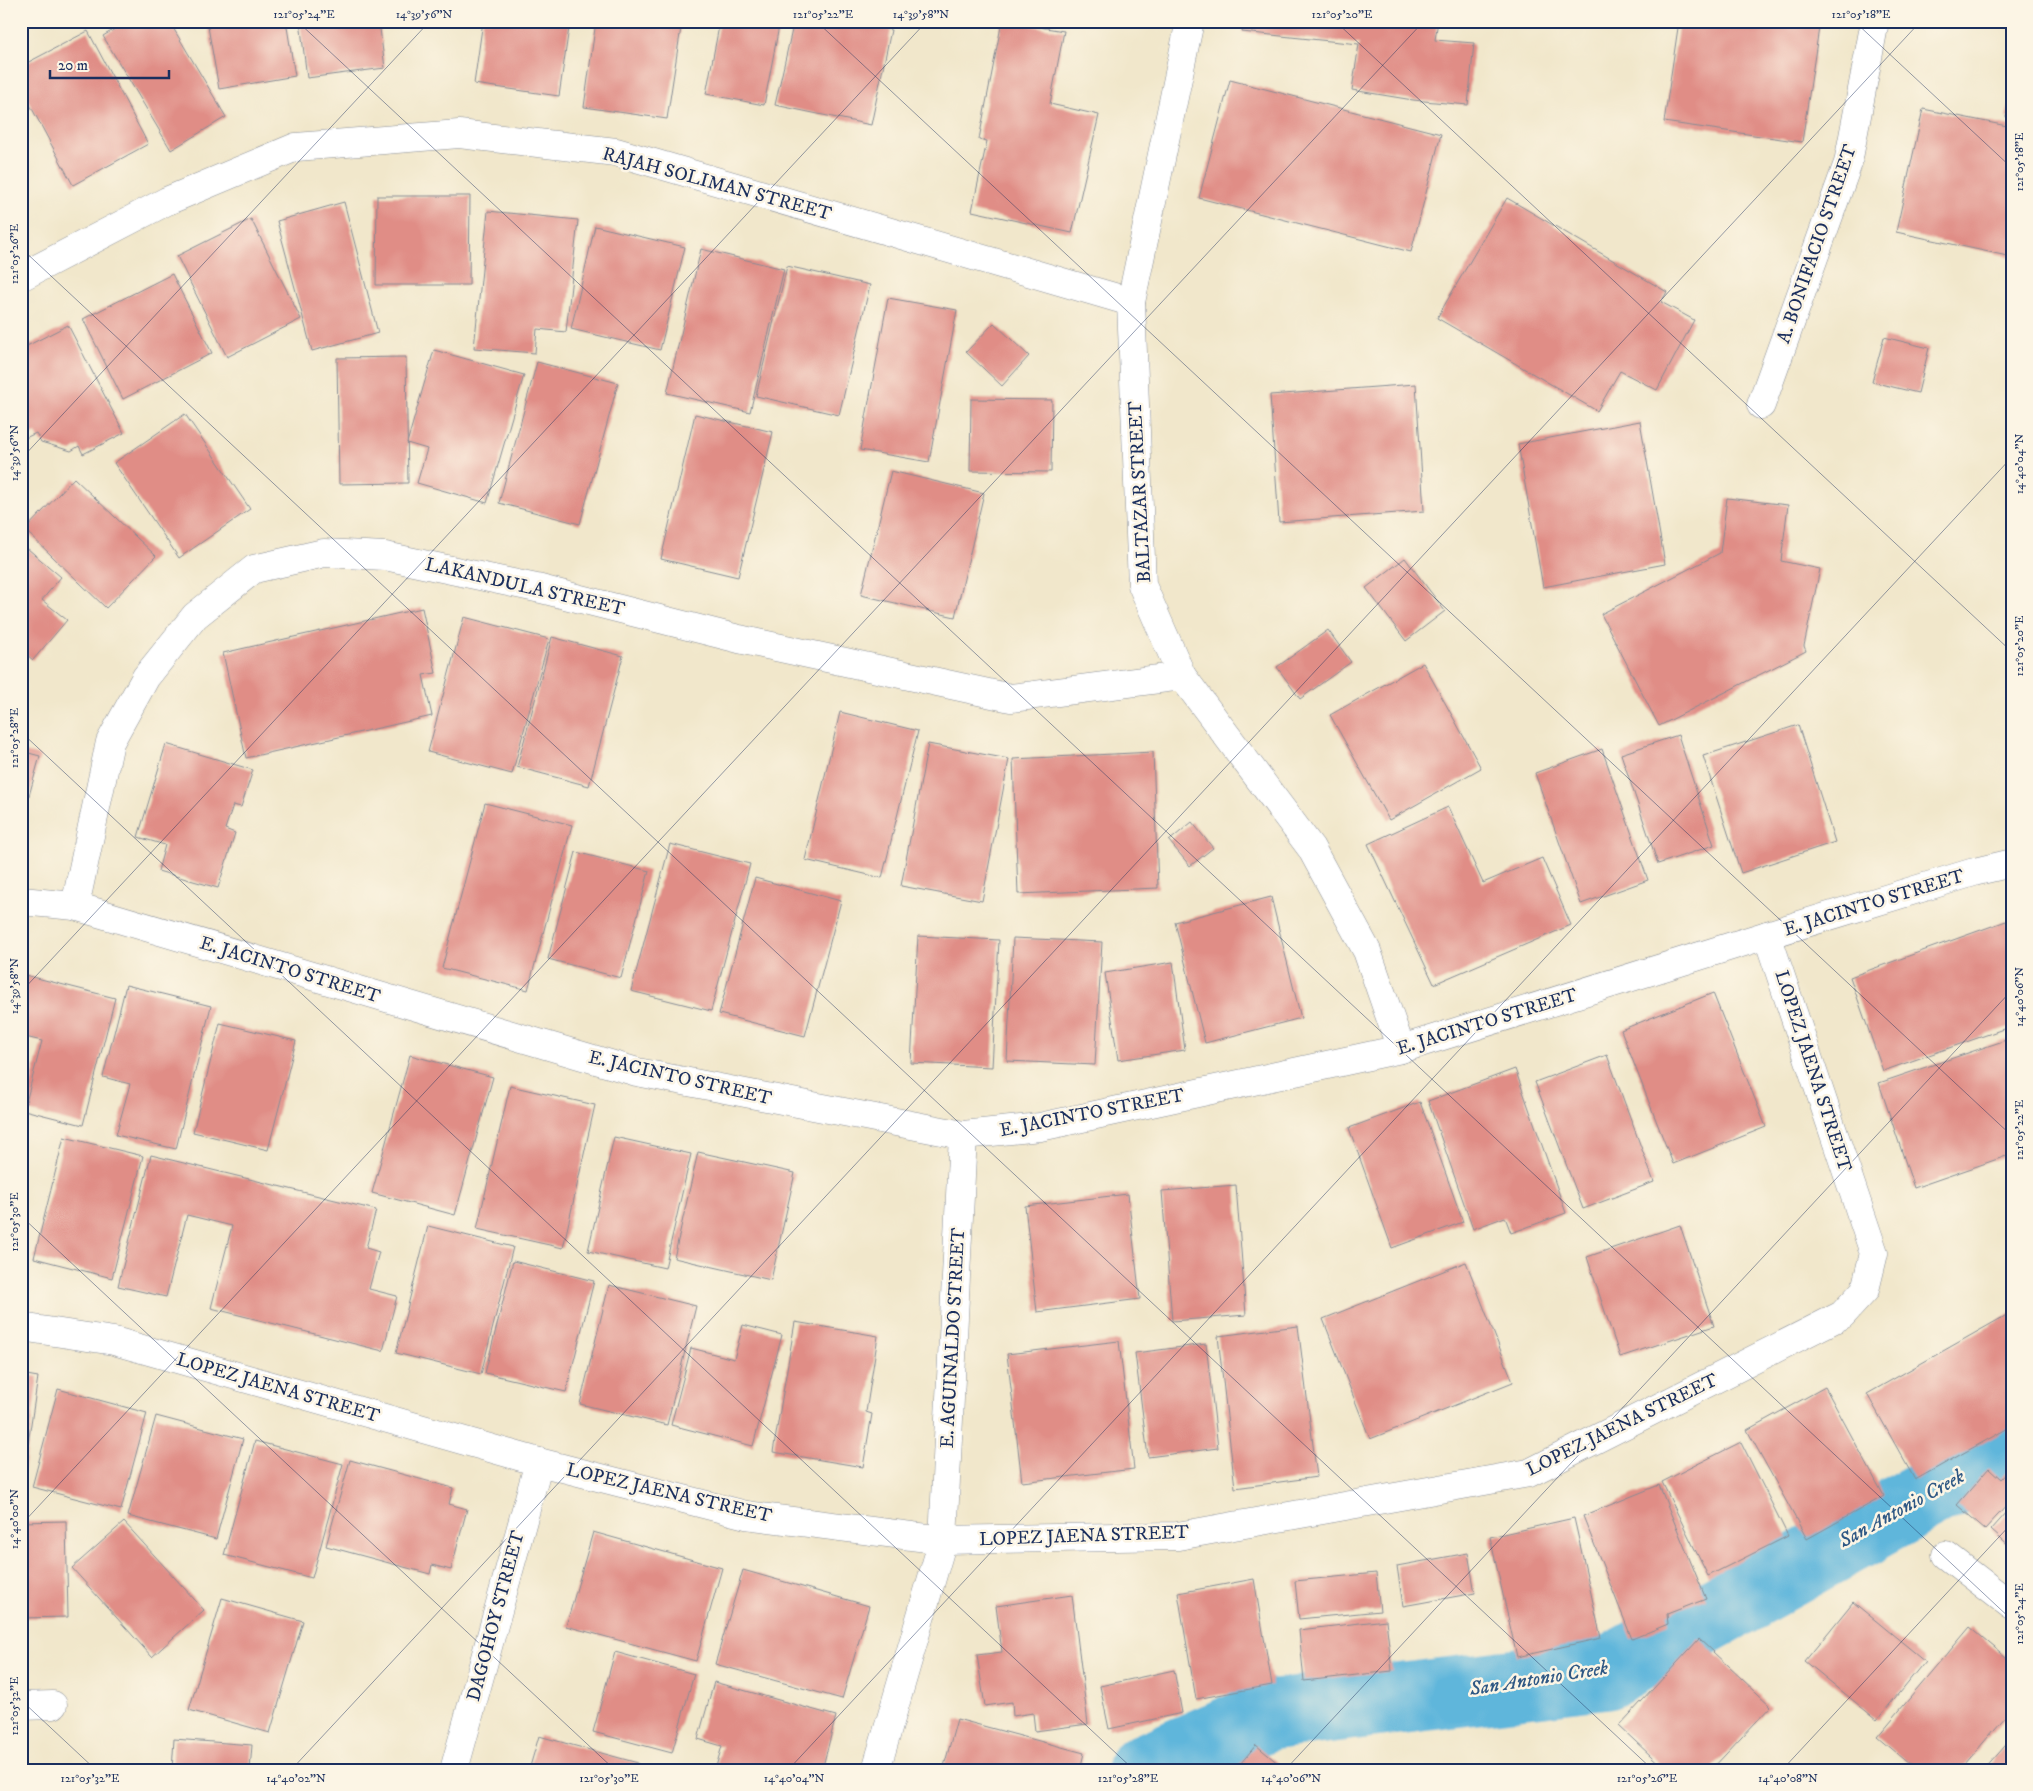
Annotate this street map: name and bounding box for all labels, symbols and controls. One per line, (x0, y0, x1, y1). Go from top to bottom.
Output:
text: 121°05'24"E (273, 7, 335, 22)
text: 14°39'56"N (396, 7, 452, 22)
text: 121°05'22"E (793, 7, 854, 22)
text: 14°39'58"N (893, 7, 949, 22)
text: 121°05'20"E (1312, 7, 1373, 22)
text: 121°05'18"E (1832, 7, 1891, 22)
scale bar (50, 48, 169, 80)
text: 20 m (58, 56, 88, 75)
text: 121°05'18"E (2012, 132, 2027, 191)
street label: A. BONIFACIO STREET (1772, 141, 1862, 347)
street label: RAJAH SOLIMAN STREET (600, 142, 835, 226)
text: 121°05'26"E (7, 223, 22, 284)
street label: BALTAZAR STREET (1124, 400, 1156, 583)
text: 14°39'56"N (7, 425, 22, 481)
text: 14°40'04"N (2012, 433, 2027, 494)
street label: LAKANDULA STREET (423, 553, 628, 621)
text: 121°05'20"E (2012, 615, 2027, 676)
text: 121°05'28"E (7, 707, 22, 768)
street label: E. JACINTO STREET (1781, 864, 1968, 941)
street label: E. JACINTO STREET (197, 932, 384, 1009)
text: 14°39'58"N (7, 958, 22, 1014)
street label: LOPEZ JAENA STREET (1770, 967, 1857, 1175)
text: 14°40'06"N (2012, 967, 2027, 1027)
street label: E. JACINTO STREET (1394, 983, 1581, 1060)
street label: E. JACINTO STREET (586, 1046, 775, 1110)
street label: E. JACINTO STREET (998, 1084, 1187, 1142)
text: 121°05'22"E (2012, 1099, 2027, 1160)
text: 121°05'30"E (7, 1192, 22, 1252)
street label: E. AGUINALDO STREET (936, 1227, 970, 1449)
street label: LOPEZ JAENA STREET (174, 1348, 383, 1428)
street label: LOPEZ JAENA STREET (1522, 1368, 1722, 1481)
street label: LOPEZ JAENA STREET (564, 1458, 775, 1528)
water label: San Antonio Creek (1834, 1464, 1970, 1554)
text: 14°40'00"N (7, 1489, 22, 1549)
street label: LOPEZ JAENA STREET (979, 1521, 1190, 1551)
street label: DAGOHOY STREET (462, 1528, 530, 1704)
text: 121°05'24"E (2012, 1583, 2027, 1645)
water label: San Antonio Creek (1467, 1656, 1611, 1702)
text: 121°05'32"E (7, 1676, 22, 1735)
text: 121°05'32"E (61, 1771, 120, 1786)
text: 14°40'02"N (266, 1771, 326, 1786)
text: 121°05'30"E (579, 1771, 639, 1786)
text: 14°40'04"N (764, 1771, 825, 1786)
text: 121°05'28"E (1098, 1771, 1159, 1786)
text: 14°40'06"N (1261, 1771, 1321, 1786)
text: 121°05'26"E (1617, 1771, 1678, 1786)
text: 14°40'08"N (1758, 1771, 1818, 1786)

